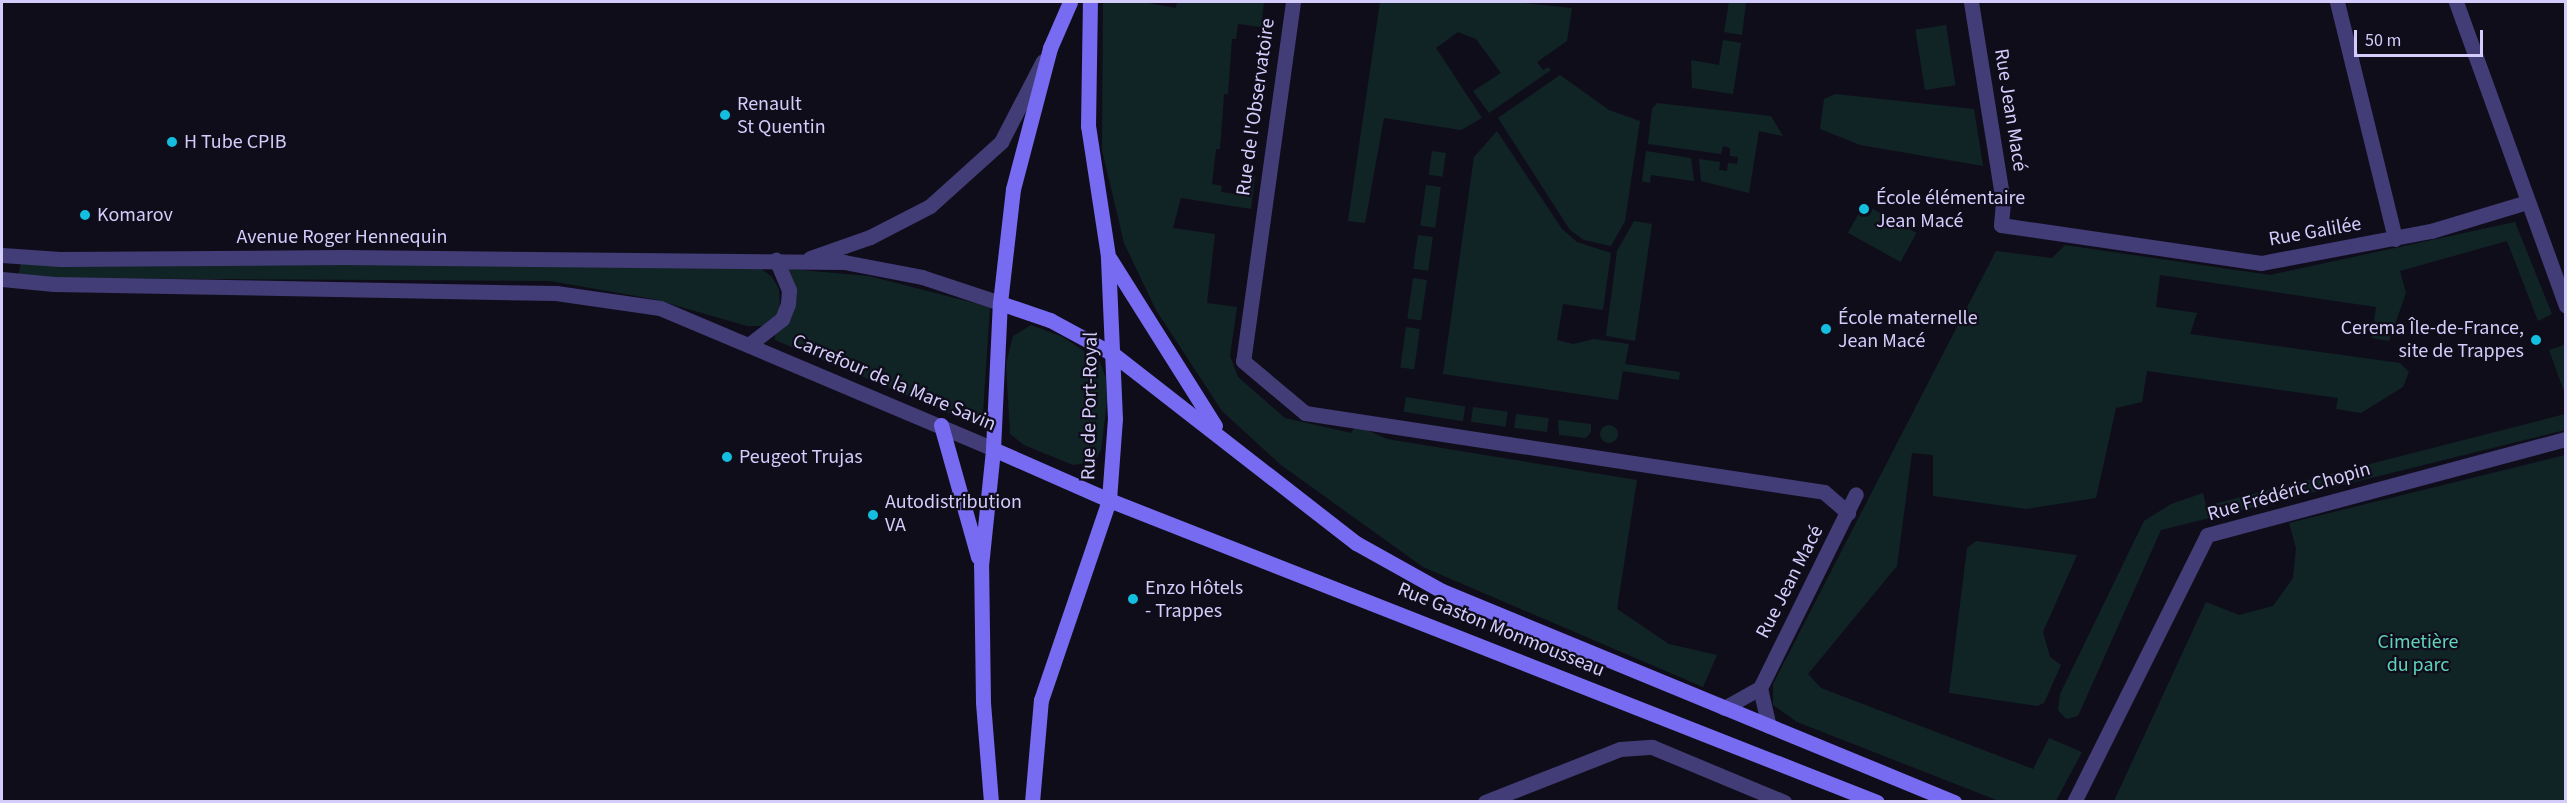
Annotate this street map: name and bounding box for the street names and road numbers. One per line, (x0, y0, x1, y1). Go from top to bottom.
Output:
street label: Rue de l'Observatoire (1232, 17, 1280, 197)
street label: Rue Jean Macé (1988, 47, 2032, 173)
street label: Rue Galilée (2267, 212, 2363, 252)
street label: Avenue Roger Hennequin (237, 225, 447, 249)
street label: Carrefour de la Mare Savin (789, 329, 999, 437)
street label: Rue de Port-Royal (1077, 332, 1103, 480)
street label: Rue Frédéric Chopin (2205, 457, 2373, 527)
street label: Rue Jean Macé (1751, 521, 1829, 643)
street label: Rue Gaston Monmousseau (1394, 578, 1608, 682)

